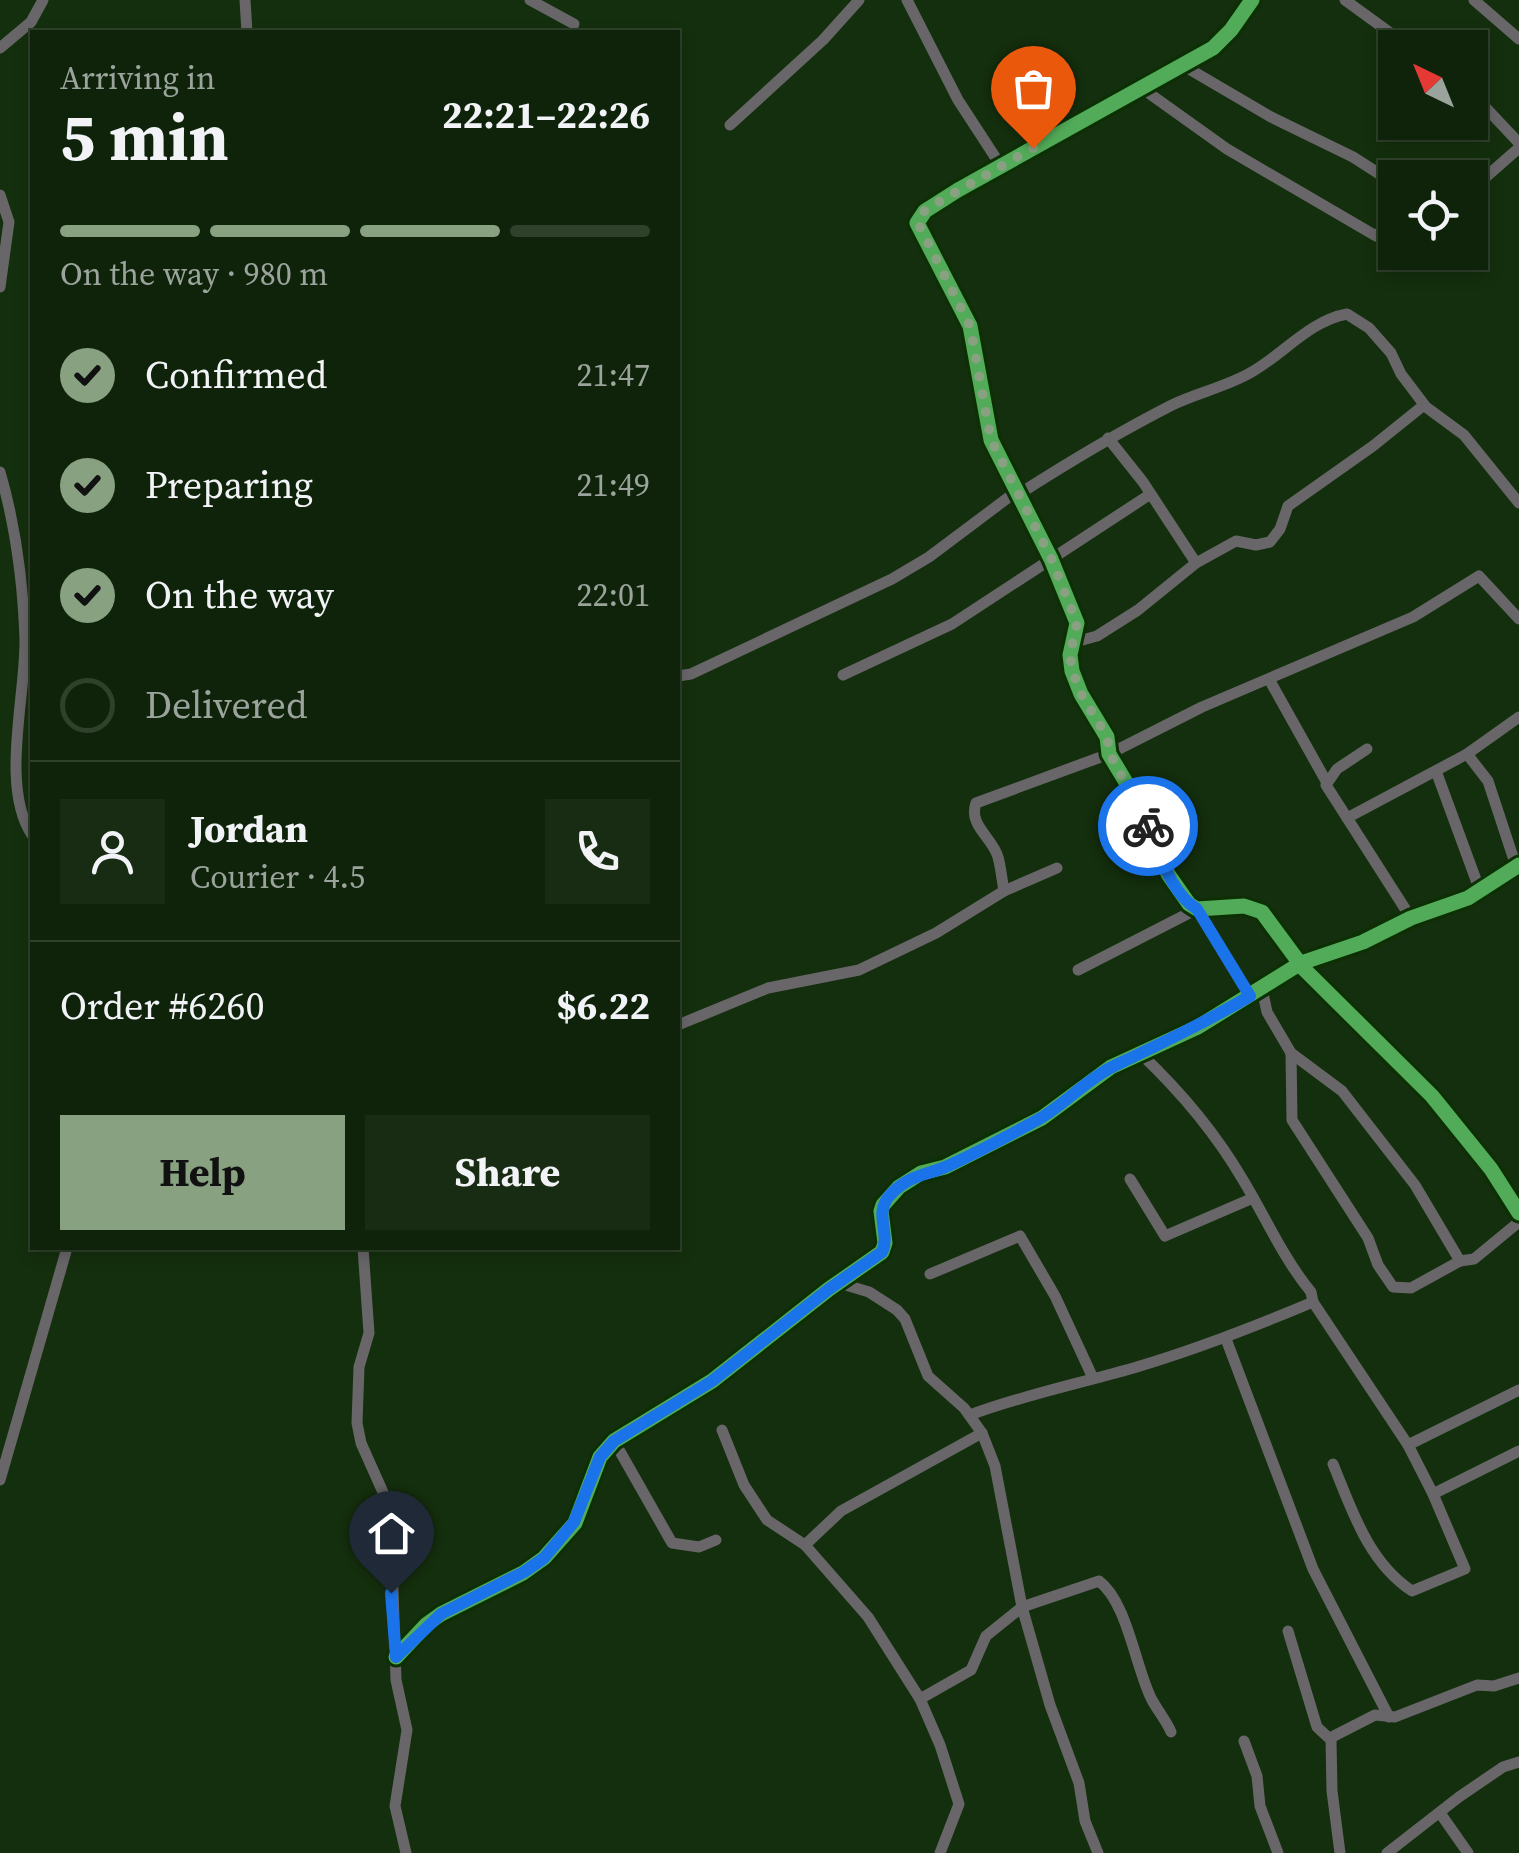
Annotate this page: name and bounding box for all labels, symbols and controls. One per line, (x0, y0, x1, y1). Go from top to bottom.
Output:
north arrow (1378, 30, 1488, 140)
map controls (1378, 30, 1488, 270)
pin (991, 46, 1076, 149)
text: Arriving in (60, 56, 215, 100)
icon: bag (1006, 61, 1061, 116)
text: 22:21–22:26 (442, 89, 650, 141)
text: 5 min (60, 93, 229, 182)
button: locate (1378, 160, 1488, 270)
text: On the way · 980 m (60, 252, 328, 296)
icon: check (60, 348, 115, 403)
text: Confirmed (145, 349, 327, 401)
text: 21:47 (576, 353, 650, 397)
icon: check (60, 458, 115, 513)
text: Preparing (145, 459, 313, 511)
text: 21:49 (576, 463, 650, 507)
icon: check (60, 568, 115, 623)
text: On the way (145, 569, 334, 621)
text: 22:01 (576, 573, 650, 617)
text: Delivered (145, 679, 308, 731)
courier (1098, 776, 1198, 876)
button: person (60, 799, 165, 904)
button: phone (545, 799, 650, 904)
icon: bike (1121, 799, 1176, 854)
text: Jordan (190, 803, 308, 855)
text: Courier · 4.5 (190, 855, 365, 899)
text: Order #6260 (60, 980, 264, 1032)
text: $6.22 (556, 980, 650, 1032)
button: Help (60, 1115, 345, 1230)
button: Share (365, 1115, 650, 1230)
pin (349, 1491, 434, 1594)
icon: home (364, 1506, 419, 1561)

